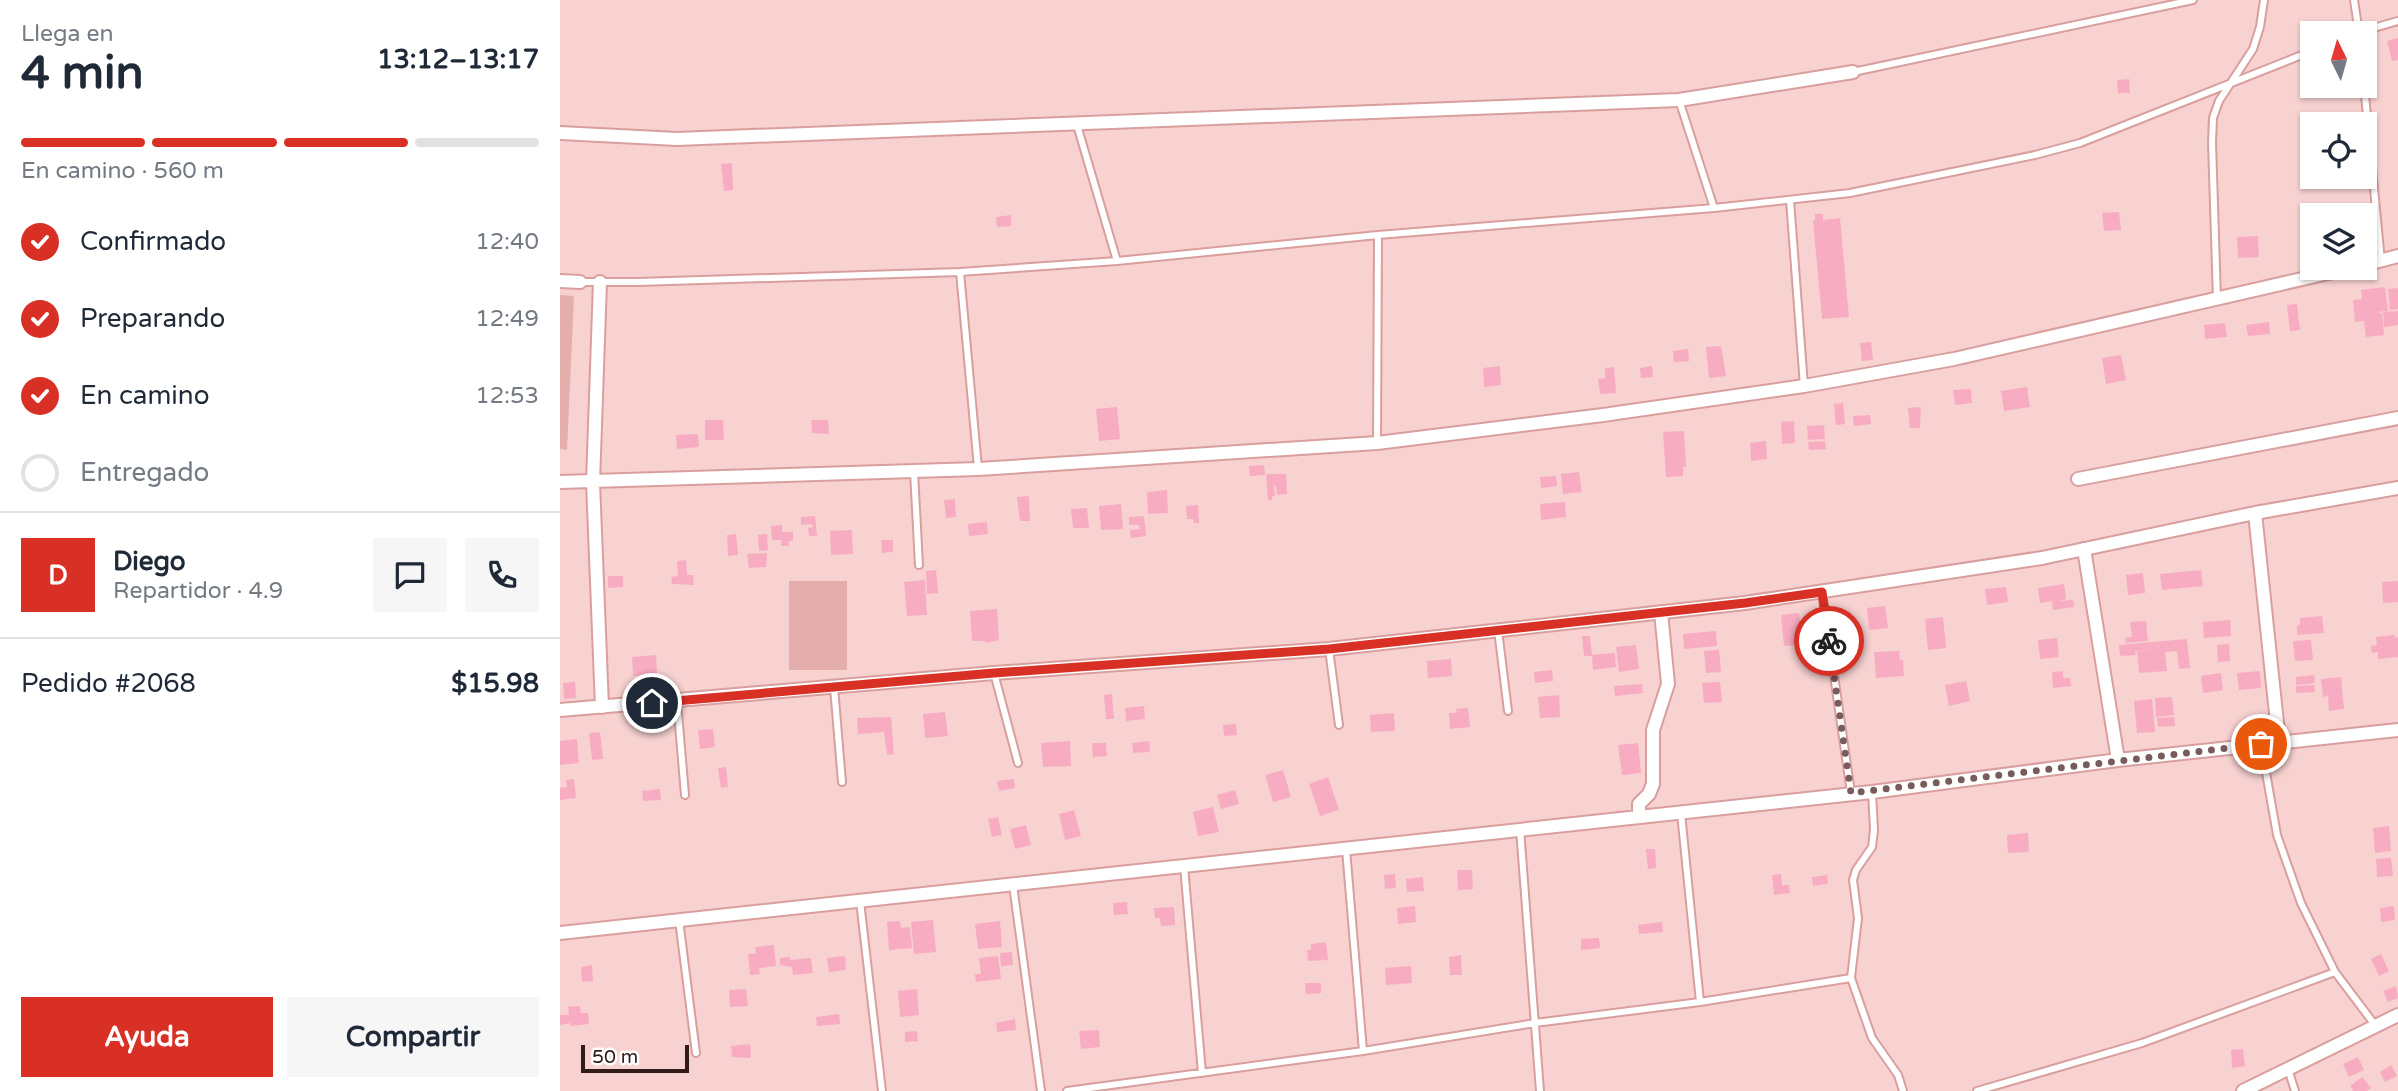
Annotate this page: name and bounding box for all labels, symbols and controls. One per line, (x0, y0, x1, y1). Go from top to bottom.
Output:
text: Llega en (21, 20, 113, 48)
north arrow (2300, 21, 2376, 98)
map controls (2300, 21, 2377, 280)
text: 13:12–13:17 (377, 44, 539, 75)
text: 4 min (21, 46, 144, 101)
button: locate (2300, 112, 2377, 189)
text: En camino · 560 m (21, 157, 224, 185)
button: layers (2300, 203, 2377, 280)
icon: check (21, 223, 59, 261)
text: Confirmado (80, 226, 226, 257)
text: 12:40 (475, 228, 539, 256)
icon: check (21, 300, 59, 338)
text: Preparando (80, 303, 225, 334)
text: 12:49 (475, 305, 539, 333)
icon: check (21, 377, 59, 415)
text: En camino (80, 380, 209, 411)
text: 12:53 (475, 382, 539, 410)
text: Entregado (80, 457, 209, 488)
button: chat (373, 538, 447, 612)
button: phone (465, 538, 539, 612)
text: Diego (113, 546, 186, 577)
text: D (48, 560, 68, 591)
text: Repartidor · 4.9 (113, 577, 283, 605)
courier (1794, 606, 1864, 676)
icon: bike (1810, 622, 1848, 660)
text: Pedido #2068 (21, 668, 196, 699)
text: $15.98 (451, 668, 539, 699)
pin (622, 673, 682, 733)
icon: home (633, 684, 671, 722)
pin (2231, 714, 2291, 774)
icon: bag (2242, 725, 2280, 763)
button: Ayuda (21, 997, 273, 1077)
button: Compartir (287, 997, 539, 1077)
scale bar (581, 1042, 690, 1074)
text: 50 m (592, 1046, 638, 1068)

